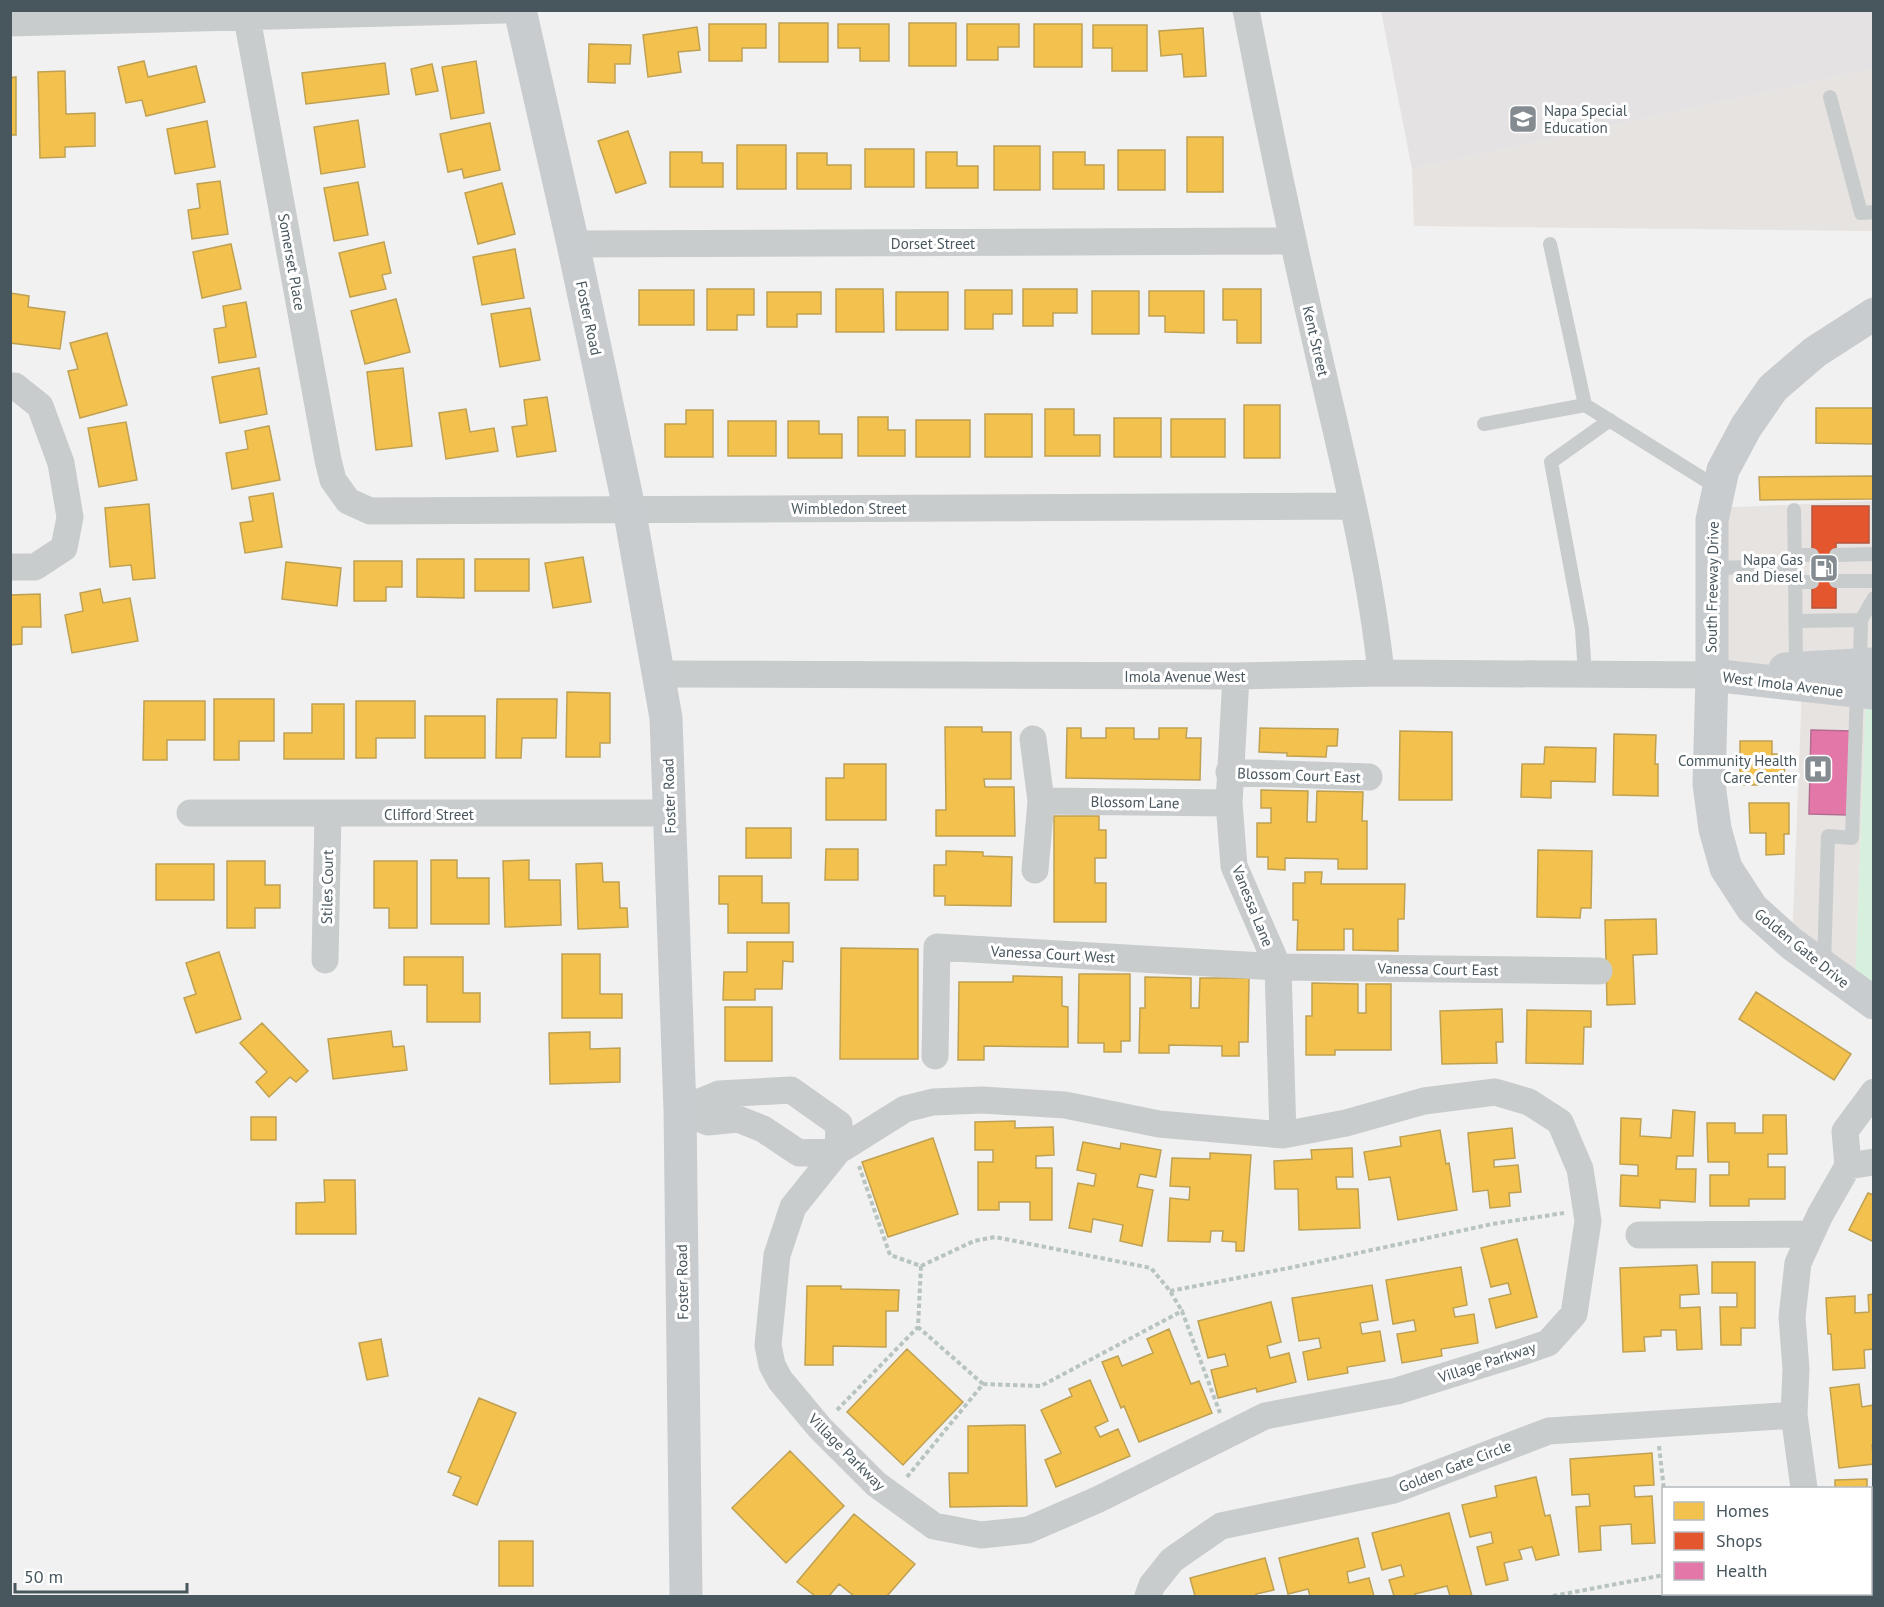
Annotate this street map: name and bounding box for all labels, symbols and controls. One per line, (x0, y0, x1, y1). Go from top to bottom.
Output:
place label: Napa Special Education (1544, 101, 1628, 137)
school or university icon: Napa Special Education (1507, 103, 1539, 135)
street label: Somerset Place (274, 212, 310, 312)
street label: Dorset Street (891, 234, 975, 253)
street label: Foster Road (572, 279, 606, 357)
street label: Kent Street (1299, 304, 1333, 378)
street label: Wimbledon Street (791, 499, 907, 518)
street label: South Freeway Drive (1701, 521, 1723, 653)
place label: Napa Gas and Diesel (1736, 550, 1804, 586)
fuel station icon: Napa Gas and Diesel (1808, 552, 1840, 584)
street label: Imola Avenue West (1124, 667, 1246, 686)
street label: West Imola Avenue (1721, 667, 1845, 701)
place label: Community Health Care Center (1678, 751, 1797, 787)
hospital icon: Community Health Care Center (1802, 753, 1834, 785)
street label: Foster Road (658, 758, 680, 834)
street label: Blossom Court East (1237, 763, 1361, 787)
street label: Blossom Lane (1090, 792, 1180, 812)
street label: Clifford Street (384, 805, 474, 824)
street label: Stiles Court (317, 850, 337, 924)
street label: Vanessa Lane (1228, 862, 1278, 949)
street label: Golden Gate Drive (1751, 904, 1853, 992)
street label: Vanessa Court West (989, 941, 1116, 967)
street label: Vanessa Court East (1376, 958, 1499, 980)
street label: Foster Road (672, 1244, 692, 1320)
street label: Village Parkway (1435, 1337, 1538, 1387)
street label: Village Parkway (804, 1409, 890, 1495)
street label: Golden Gate Circle (1396, 1436, 1514, 1496)
legend (1662, 1487, 1872, 1595)
text: Homes (1716, 1499, 1769, 1522)
text: Shops (1716, 1529, 1762, 1552)
scale bar (15, 1556, 188, 1594)
text: Health (1716, 1559, 1767, 1582)
text: 50 m (24, 1565, 63, 1588)

